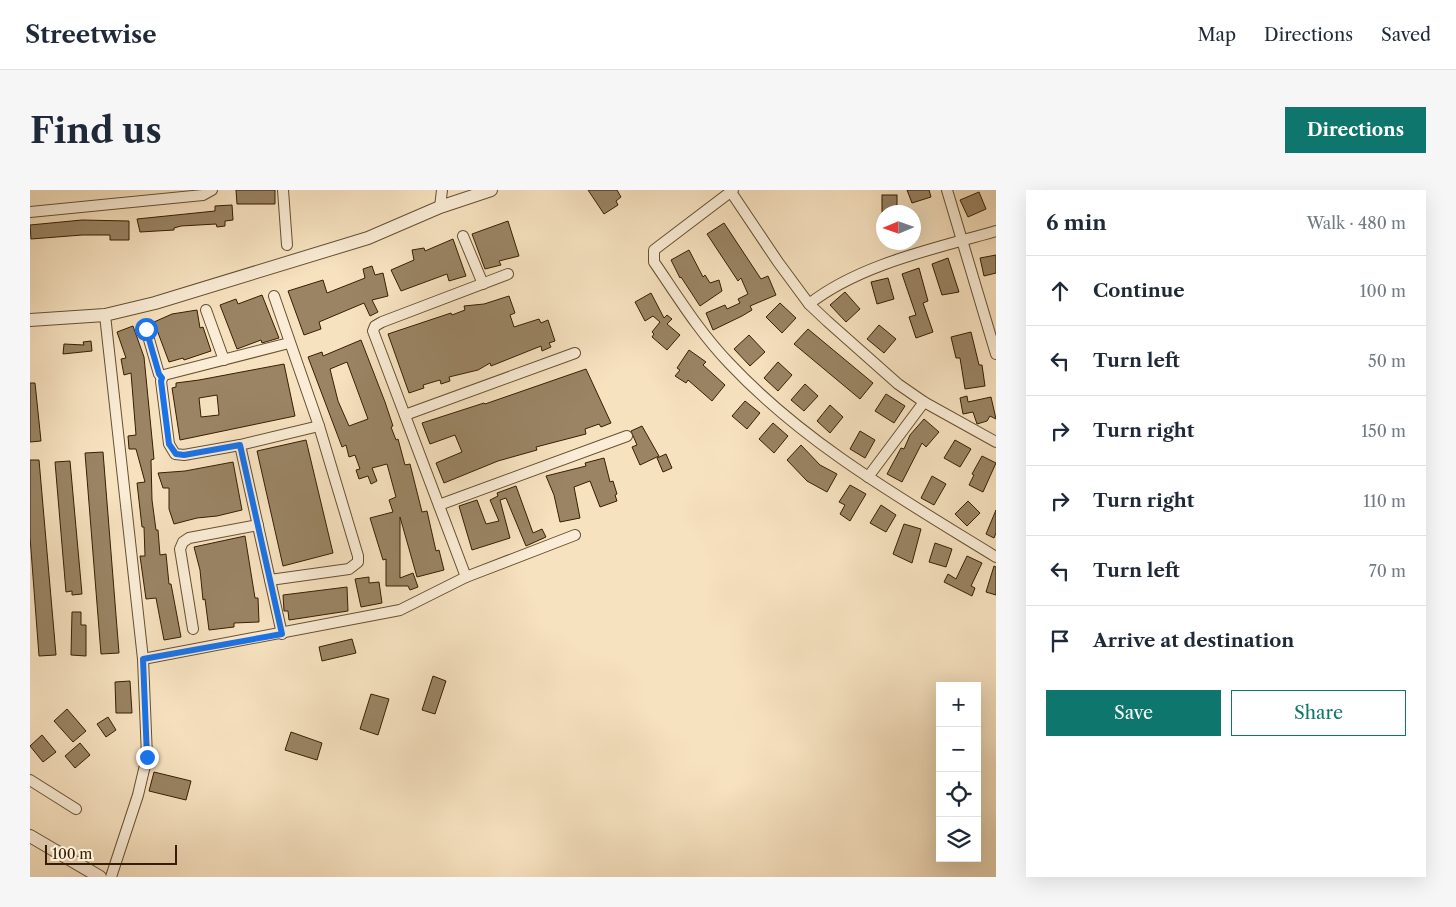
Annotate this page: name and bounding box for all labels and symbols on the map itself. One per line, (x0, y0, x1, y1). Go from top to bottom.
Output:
north arrow (876, 205, 921, 250)
route start (135, 318, 158, 341)
route end (136, 746, 159, 769)
scale bar (45, 842, 178, 865)

